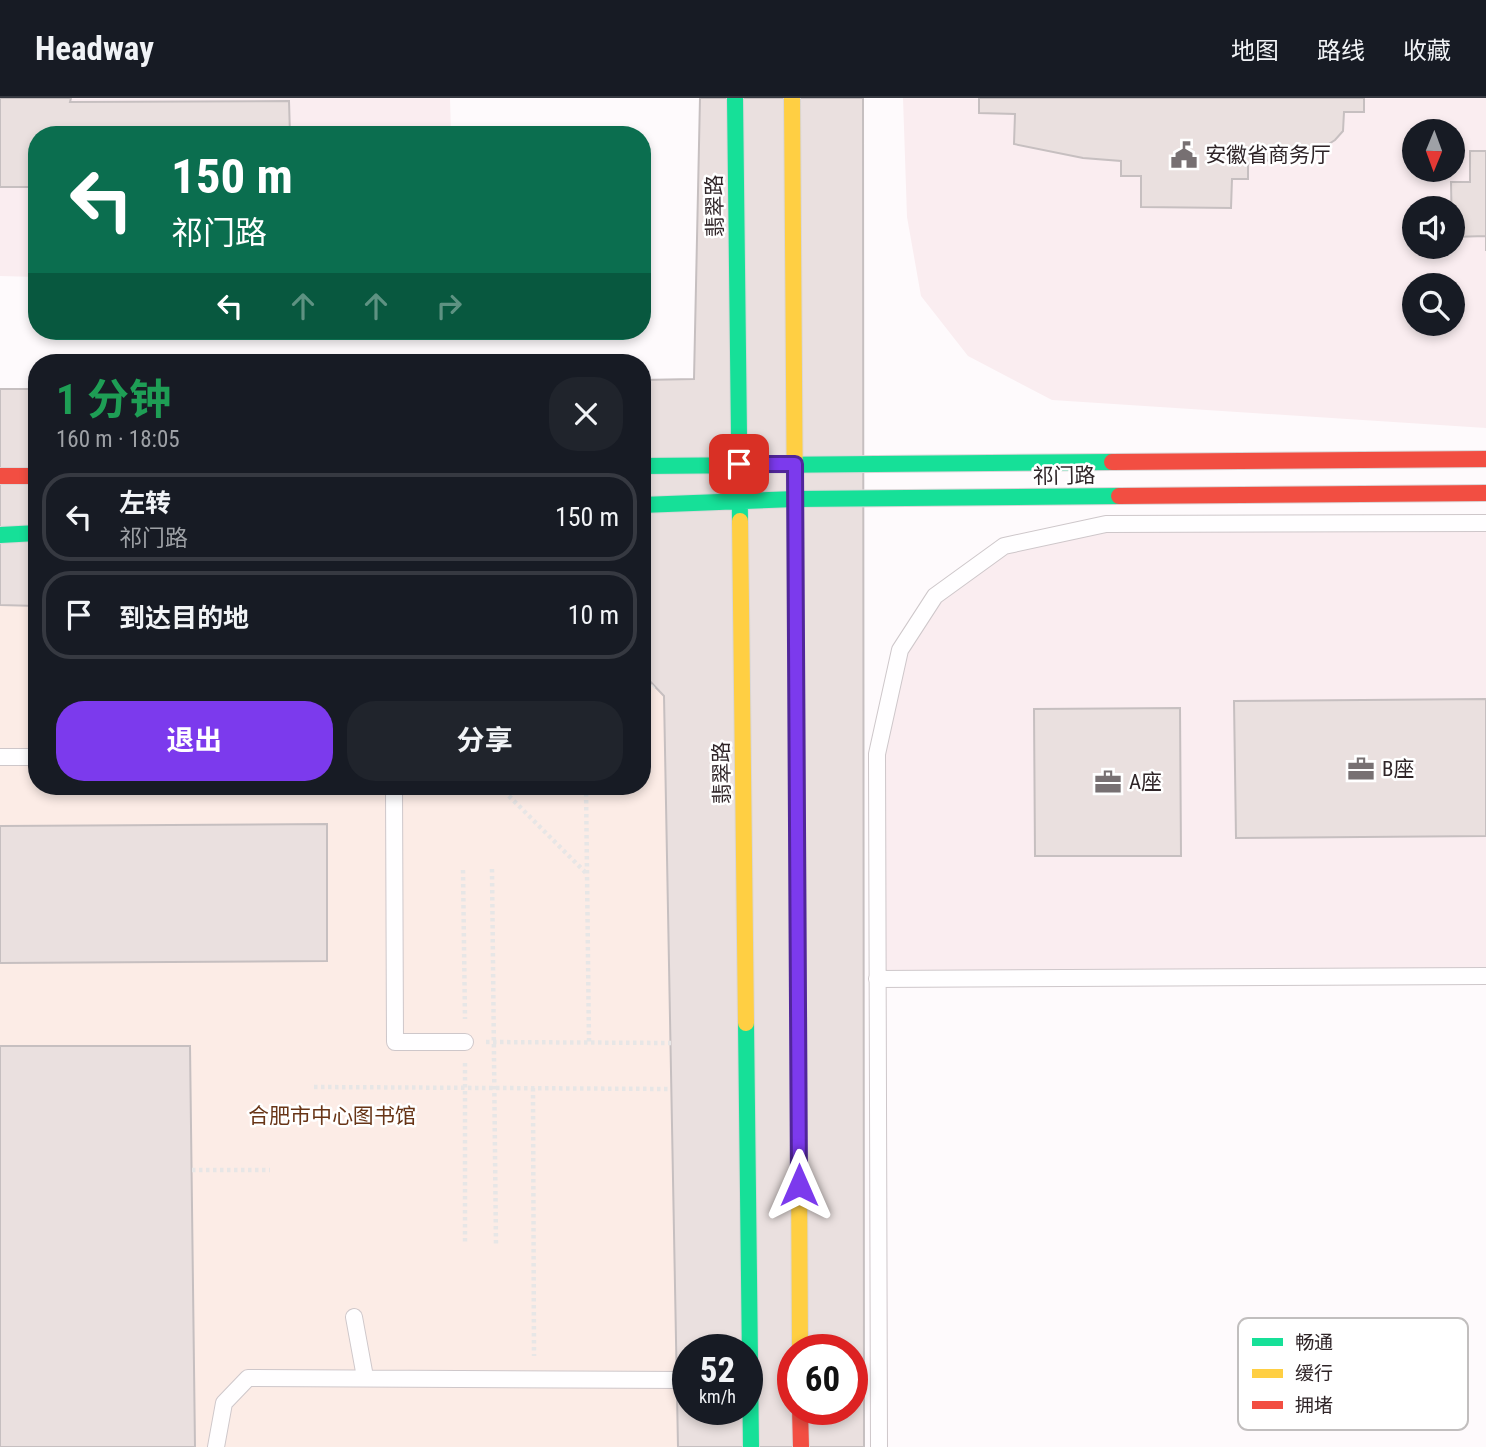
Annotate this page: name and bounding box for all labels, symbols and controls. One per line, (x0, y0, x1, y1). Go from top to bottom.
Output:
text: Headway (35, 29, 154, 68)
text: 地图 (1231, 37, 1279, 65)
text: 路线 (1317, 37, 1365, 65)
text: 收藏 (1403, 37, 1451, 65)
north arrow (1402, 119, 1465, 182)
map controls (1402, 119, 1465, 336)
public building icon: 安徽省商务厅 (1169, 140, 1199, 170)
place label: 安徽省商务厅 (1205, 143, 1331, 167)
text: 150 m (171, 148, 293, 205)
icon: left (56, 154, 147, 245)
street label: 翡翠路 (702, 174, 728, 238)
button: sound (1402, 196, 1465, 259)
text: 祁门路 (171, 214, 267, 252)
button: search (1402, 273, 1465, 336)
icon: left (211, 287, 249, 325)
icon: ahead (284, 287, 322, 325)
icon: ahead (357, 287, 395, 325)
icon: right (430, 287, 468, 325)
text: 1 分钟 (56, 375, 171, 424)
button: close (549, 377, 623, 451)
text: 160 m · 18:05 (56, 426, 180, 453)
pin (709, 434, 769, 494)
icon: arrive (720, 445, 758, 483)
street label: 祁门路 (1032, 463, 1096, 489)
text: 左转 (119, 488, 171, 518)
icon: left (60, 498, 98, 536)
text: 150 m (555, 502, 619, 532)
text: 祁门路 (119, 525, 188, 552)
icon: arrive (60, 596, 98, 634)
text: 10 m (568, 600, 619, 630)
text: 到达目的地 (119, 603, 249, 633)
button: 退出 (56, 701, 333, 781)
button: 分享 (347, 701, 623, 781)
street label: 翡翠路 (709, 741, 735, 805)
office icon: B座 (1346, 754, 1376, 784)
place label: B座 (1382, 757, 1414, 781)
office icon: A座 (1093, 767, 1123, 797)
place label: A座 (1129, 770, 1162, 794)
park label: 合肥市中心图书馆 (248, 1104, 416, 1128)
position arrow (762, 1148, 836, 1222)
legend (1238, 1318, 1468, 1430)
text: 畅通 (1295, 1331, 1333, 1354)
speed limit sign: 60 (777, 1334, 868, 1425)
text: 52 (700, 1350, 735, 1391)
text: 缓行 (1295, 1362, 1333, 1385)
text: km/h (699, 1386, 736, 1407)
text: 拥堵 (1295, 1394, 1333, 1417)

